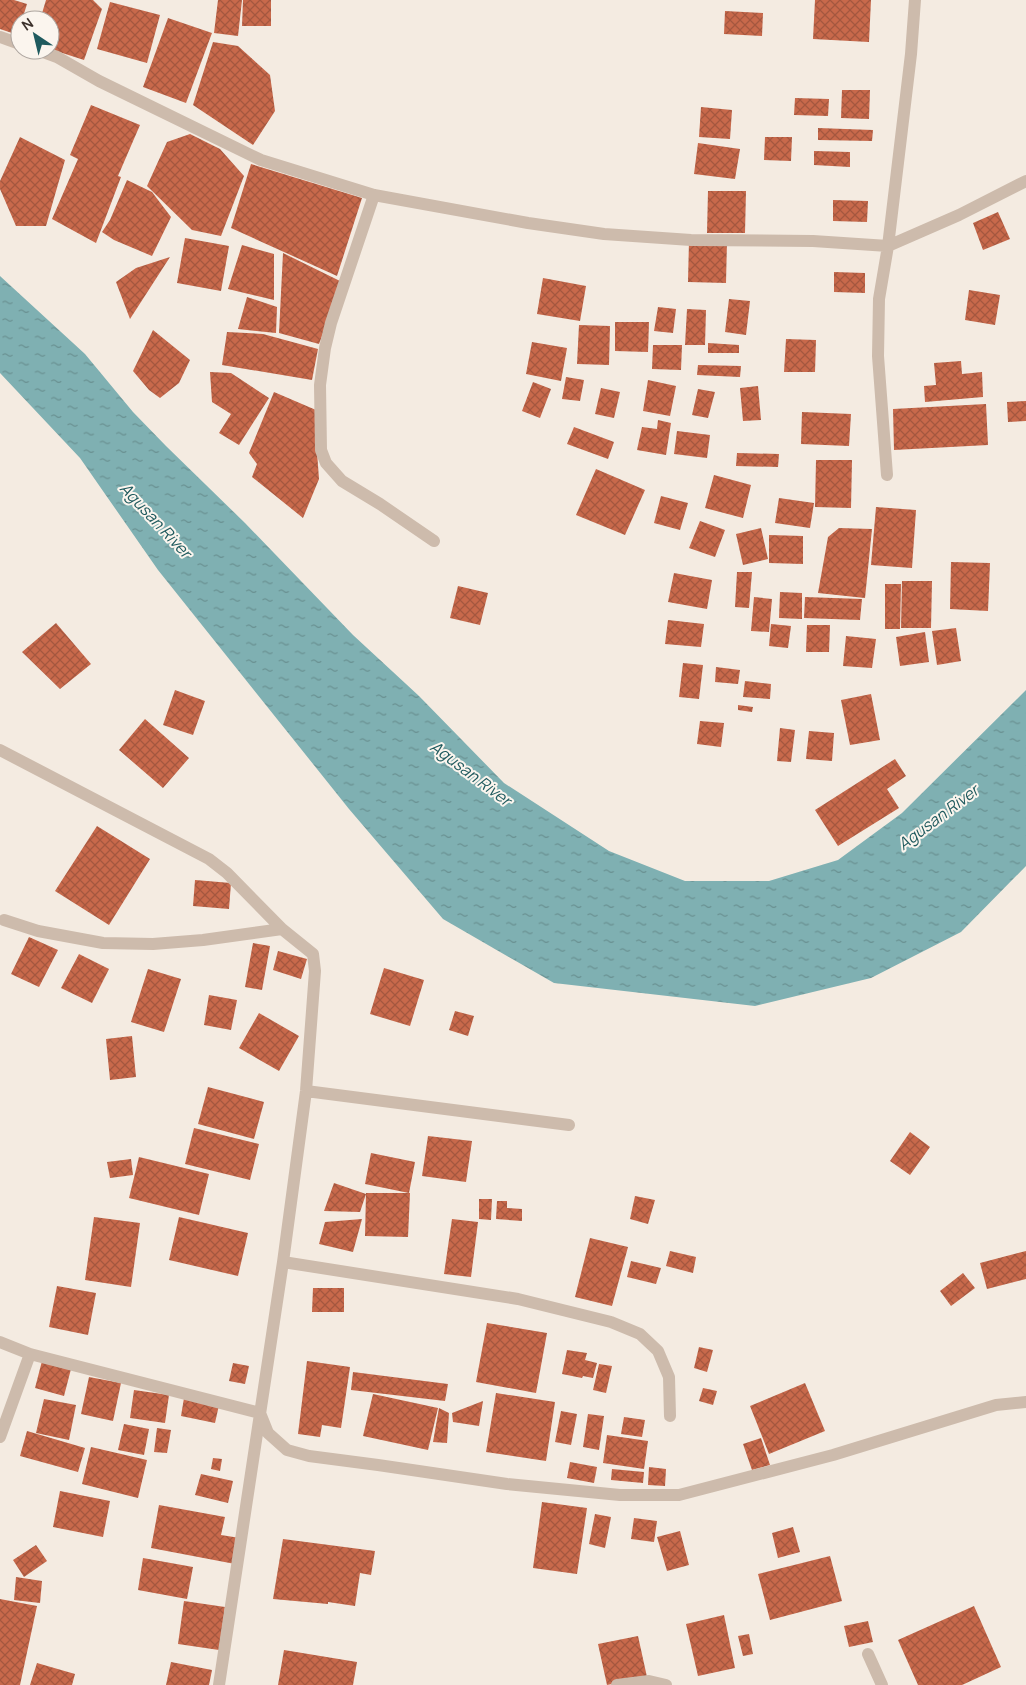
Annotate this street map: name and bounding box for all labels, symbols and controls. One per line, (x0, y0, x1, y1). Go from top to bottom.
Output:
north arrow (10, 10, 60, 60)
text: N (18, 13, 37, 35)
water label: Agusan River (115, 477, 198, 564)
water label: Agusan River (426, 735, 518, 812)
water label: Agusan River (893, 778, 985, 855)

